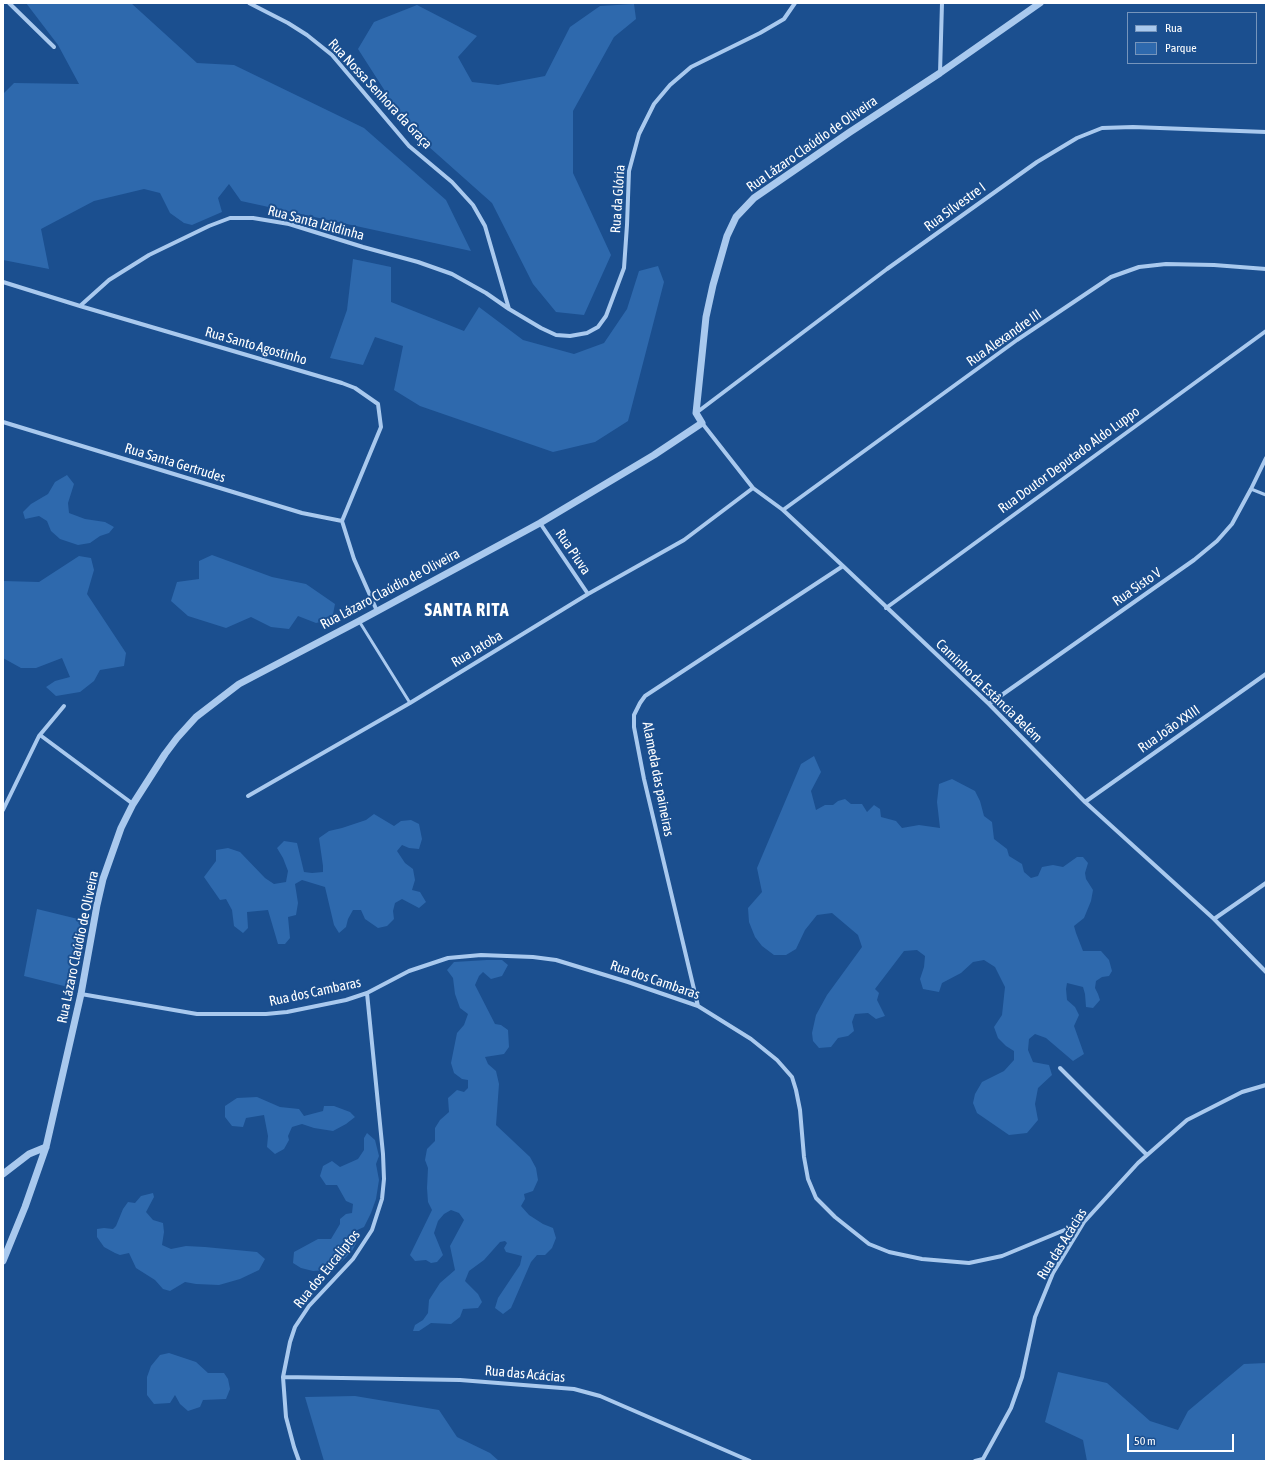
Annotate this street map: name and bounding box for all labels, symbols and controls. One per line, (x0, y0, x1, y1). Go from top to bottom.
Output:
legend (1127, 12, 1257, 64)
text: Rua (1165, 21, 1182, 35)
street label: Rua Nossa Senhora da Graça (325, 35, 435, 153)
text: Parque (1165, 41, 1197, 55)
street label: Rua Lázaro Claúdio de Oliveira (743, 93, 881, 195)
street label: Rua da Glória (607, 164, 629, 234)
street label: Rua Silvestre I (921, 179, 989, 235)
street label: Rua Santa Izildinha (266, 202, 366, 244)
street label: Rua Alexandre III (963, 306, 1045, 370)
street label: Rua Santo Agostinho (203, 323, 309, 369)
street label: Rua Doutor Deputado Aldo Luppo (995, 403, 1143, 517)
street label: Rua Santa Gertrudes (123, 440, 227, 486)
street label: Rua Piuva (552, 526, 594, 578)
street label: Rua Lázaro Claúdio de Oliveira (317, 545, 463, 633)
street label: Rua Sisto V (1109, 564, 1165, 610)
district label: SANTA RITA (424, 599, 510, 621)
street label: Rua Jatoba (448, 627, 506, 671)
street label: Caminho da Estância Belém (932, 636, 1046, 746)
street label: Rua João XXIII (1135, 702, 1203, 756)
street label: Alameda das paineiras (639, 720, 677, 838)
street label: Rua Lázaro Claúdio de Oliveira (54, 869, 102, 1025)
street label: Rua dos Cambaras (608, 957, 702, 1003)
street label: Rua dos Cambaras (267, 974, 363, 1010)
street label: Rua das Acácias (1034, 1205, 1090, 1283)
street label: Rua dos Eucaliptos (290, 1227, 364, 1311)
street label: Rua das Acácias (484, 1362, 566, 1386)
scale bar (1129, 1426, 1236, 1452)
text: 50 m (1134, 1434, 1156, 1448)

